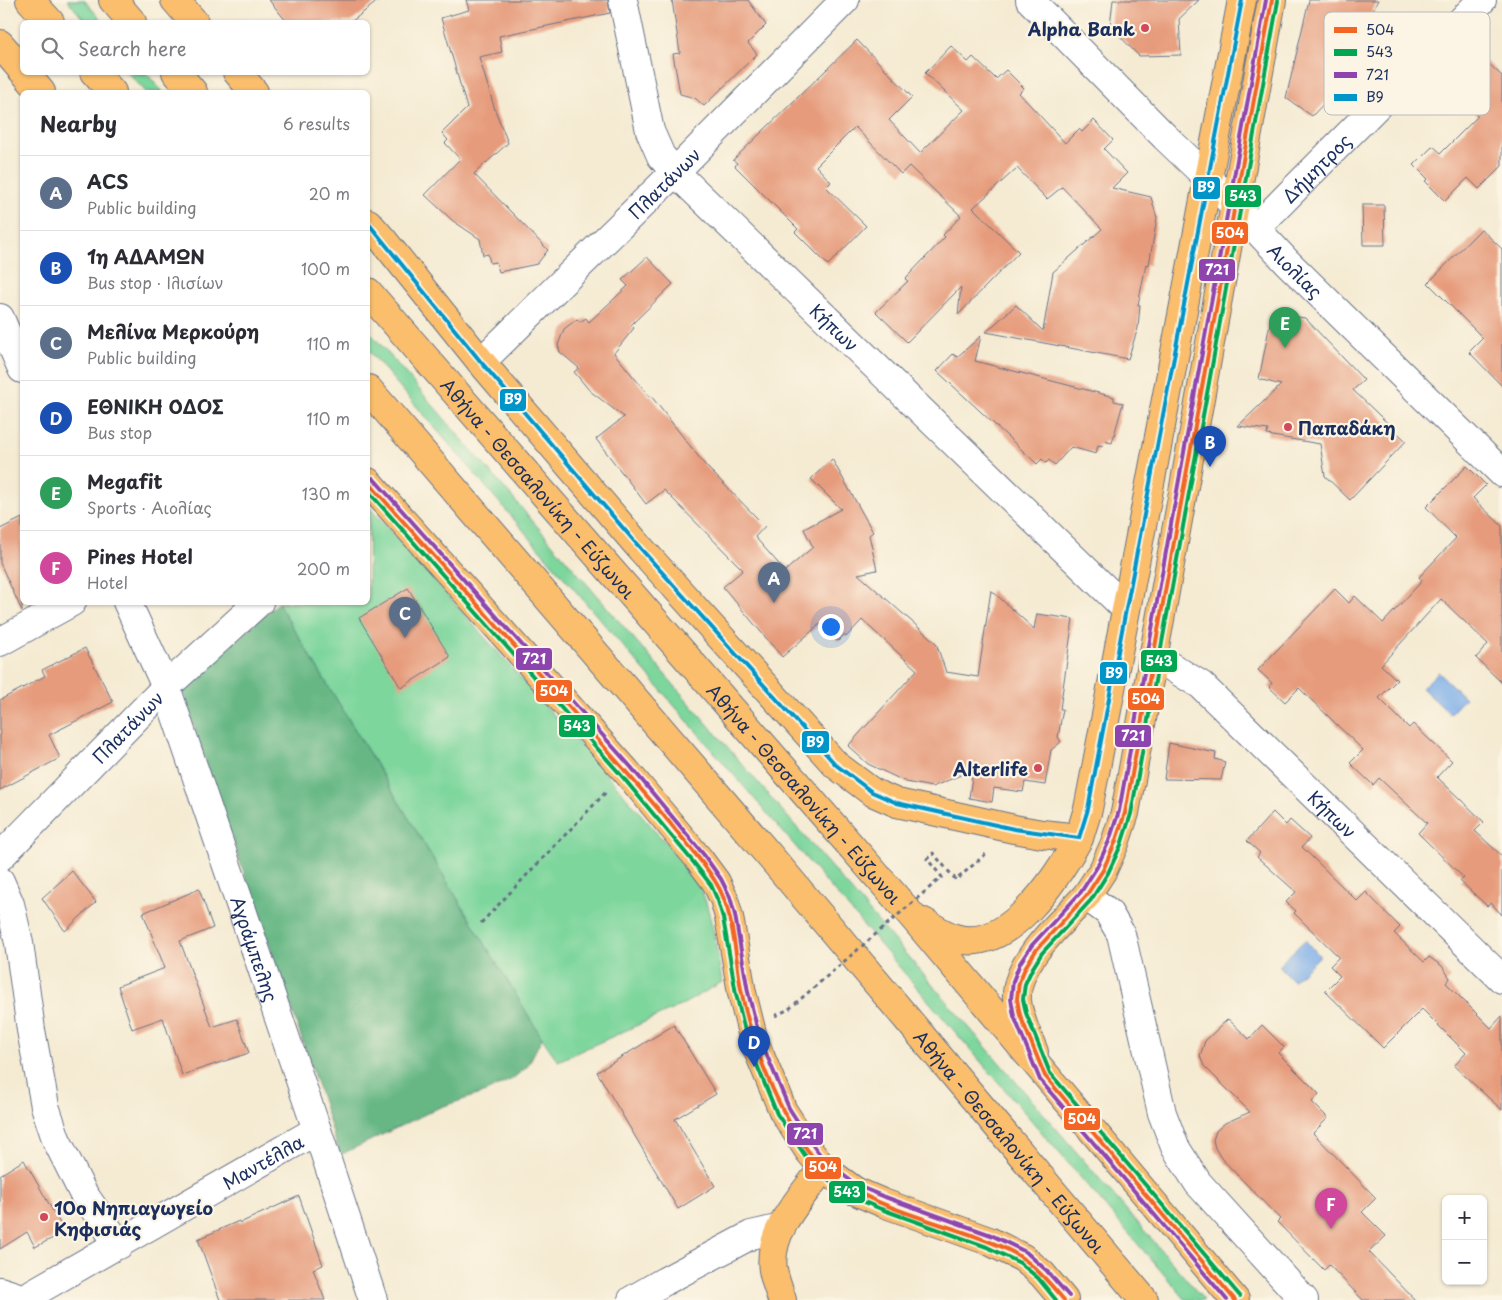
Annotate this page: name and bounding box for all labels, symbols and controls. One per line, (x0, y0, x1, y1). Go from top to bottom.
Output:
legend (1324, 12, 1490, 115)
place label: Alpha Bank (1027, 15, 1135, 42)
text: 504 (1366, 19, 1394, 40)
search box (20, 20, 370, 75)
marker: Alpha Bank (1139, 22, 1151, 34)
icon: search (38, 34, 66, 62)
text: Search here (78, 34, 187, 62)
text: 543 (1366, 41, 1393, 62)
text: 721 (1366, 64, 1389, 85)
text: Β9 (1366, 86, 1384, 107)
text: Nearby (40, 107, 117, 139)
text: 6 results (283, 111, 350, 135)
street label: Δήμητρος (1275, 127, 1356, 208)
street label: Πλατάνων (621, 141, 706, 225)
text: ACS (87, 167, 128, 195)
line badge: Β9 (1192, 176, 1221, 200)
text: Β9 (1197, 176, 1215, 197)
text: A (50, 181, 62, 205)
text: 20 m (309, 181, 350, 205)
line badge: 543 (1224, 184, 1262, 208)
text: 543 (1229, 185, 1257, 206)
text: Public building (87, 195, 197, 219)
line badge: 504 (1211, 221, 1249, 245)
text: 504 (1216, 222, 1245, 243)
street label: Αιολίας (1262, 237, 1329, 304)
text: 1η ΑΔΑΜΩΝ (87, 242, 205, 270)
text: B (51, 256, 61, 280)
text: 100 m (301, 256, 350, 280)
line badge: 721 (1198, 258, 1236, 282)
text: 721 (1205, 259, 1229, 280)
text: Bus stop · Ιλισίων (87, 270, 224, 294)
street label: Κήπων (804, 297, 865, 357)
pin: E (1269, 307, 1301, 348)
text: Μελίνα Μερκούρη (87, 317, 259, 345)
text: C (50, 331, 62, 355)
text: 110 m (307, 331, 350, 355)
text: Public building (87, 345, 197, 369)
street label: Αθήνα - Θεσσαλονίκη - Εύζωνοι (435, 372, 643, 604)
line badge: Β9 (499, 388, 527, 412)
text: Β9 (504, 388, 522, 409)
text: ΕΘΝΙΚΗ ΟΔΟΣ (87, 392, 224, 420)
text: D (50, 406, 62, 430)
text: 110 m (307, 406, 350, 430)
place label: Παπαδάκη (1298, 414, 1396, 441)
text: Bus stop (87, 420, 152, 444)
marker: Παπαδάκη (1282, 421, 1294, 433)
pin: B (1194, 426, 1226, 467)
text: Megafit (87, 467, 163, 495)
text: E (51, 481, 61, 505)
text: 130 m (302, 481, 350, 505)
text: Sports · Αιολίας (87, 495, 212, 519)
text: Pines Hotel (87, 542, 193, 570)
text: F (51, 556, 61, 580)
text: 200 m (297, 556, 350, 580)
pin: A (758, 562, 790, 603)
text: Hotel (87, 570, 128, 594)
pin: C (389, 597, 421, 638)
your location (818, 614, 844, 640)
line badge: 721 (515, 647, 553, 671)
text: 721 (522, 648, 546, 669)
line badge: 543 (1140, 649, 1178, 673)
text: 543 (1145, 650, 1173, 671)
line badge: Β9 (1099, 661, 1128, 685)
text: Β9 (1105, 662, 1123, 683)
street label: Αθήνα - Θεσσαλονίκη - Εύζωνοι (701, 677, 909, 909)
line badge: 504 (535, 679, 573, 703)
text: 504 (540, 680, 569, 701)
street label: Πλατάνων (85, 684, 169, 769)
line badge: 504 (1127, 687, 1165, 711)
text: 504 (1132, 688, 1161, 709)
line badge: 543 (558, 714, 596, 738)
text: 543 (563, 715, 591, 736)
line badge: 721 (1114, 724, 1152, 748)
text: 721 (1121, 725, 1145, 746)
line badge: Β9 (801, 730, 830, 754)
text: Β9 (806, 731, 824, 752)
place label: Alterlife (953, 755, 1028, 782)
marker: Alterlife (1032, 762, 1044, 774)
street label: Κήπων (1302, 784, 1363, 844)
street label: Αγράμπελης (225, 892, 286, 1005)
street label: Αθήνα - Θεσσαλονίκη - Εύζωνοι (908, 1024, 1112, 1259)
pin: D (738, 1026, 770, 1067)
line badge: 504 (1063, 1107, 1101, 1131)
text: 504 (1068, 1108, 1097, 1129)
line badge: 721 (786, 1122, 824, 1146)
text: 721 (793, 1123, 817, 1144)
street label: Μαντέλλα (217, 1127, 308, 1195)
line badge: 504 (804, 1156, 842, 1180)
text: 504 (809, 1156, 838, 1177)
line badge: 543 (828, 1180, 866, 1204)
text: 543 (833, 1181, 861, 1202)
pin: F (1315, 1188, 1347, 1229)
place label: 10ο Νηπιαγωγείο Κηφισιάς (54, 1194, 214, 1242)
map controls (1442, 1195, 1487, 1285)
button: + (1442, 1195, 1487, 1240)
marker: 10ο Νηπιαγωγείο Κηφισιάς (38, 1211, 50, 1223)
button: − (1442, 1240, 1487, 1285)

